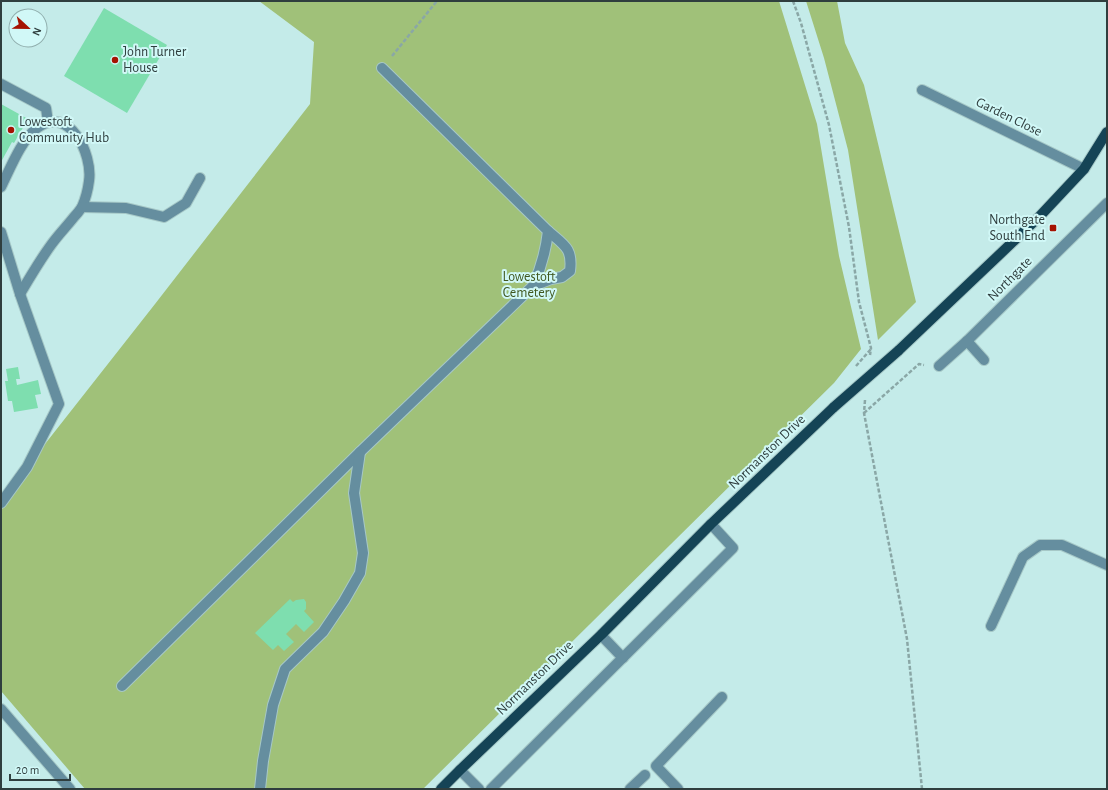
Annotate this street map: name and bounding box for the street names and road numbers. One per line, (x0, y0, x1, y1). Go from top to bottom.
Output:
street label: Garden Close (974, 95, 1044, 139)
street label: Northgate (985, 254, 1035, 304)
street label: Normanston Drive (726, 412, 808, 492)
street label: Normanston Drive (494, 638, 576, 718)

